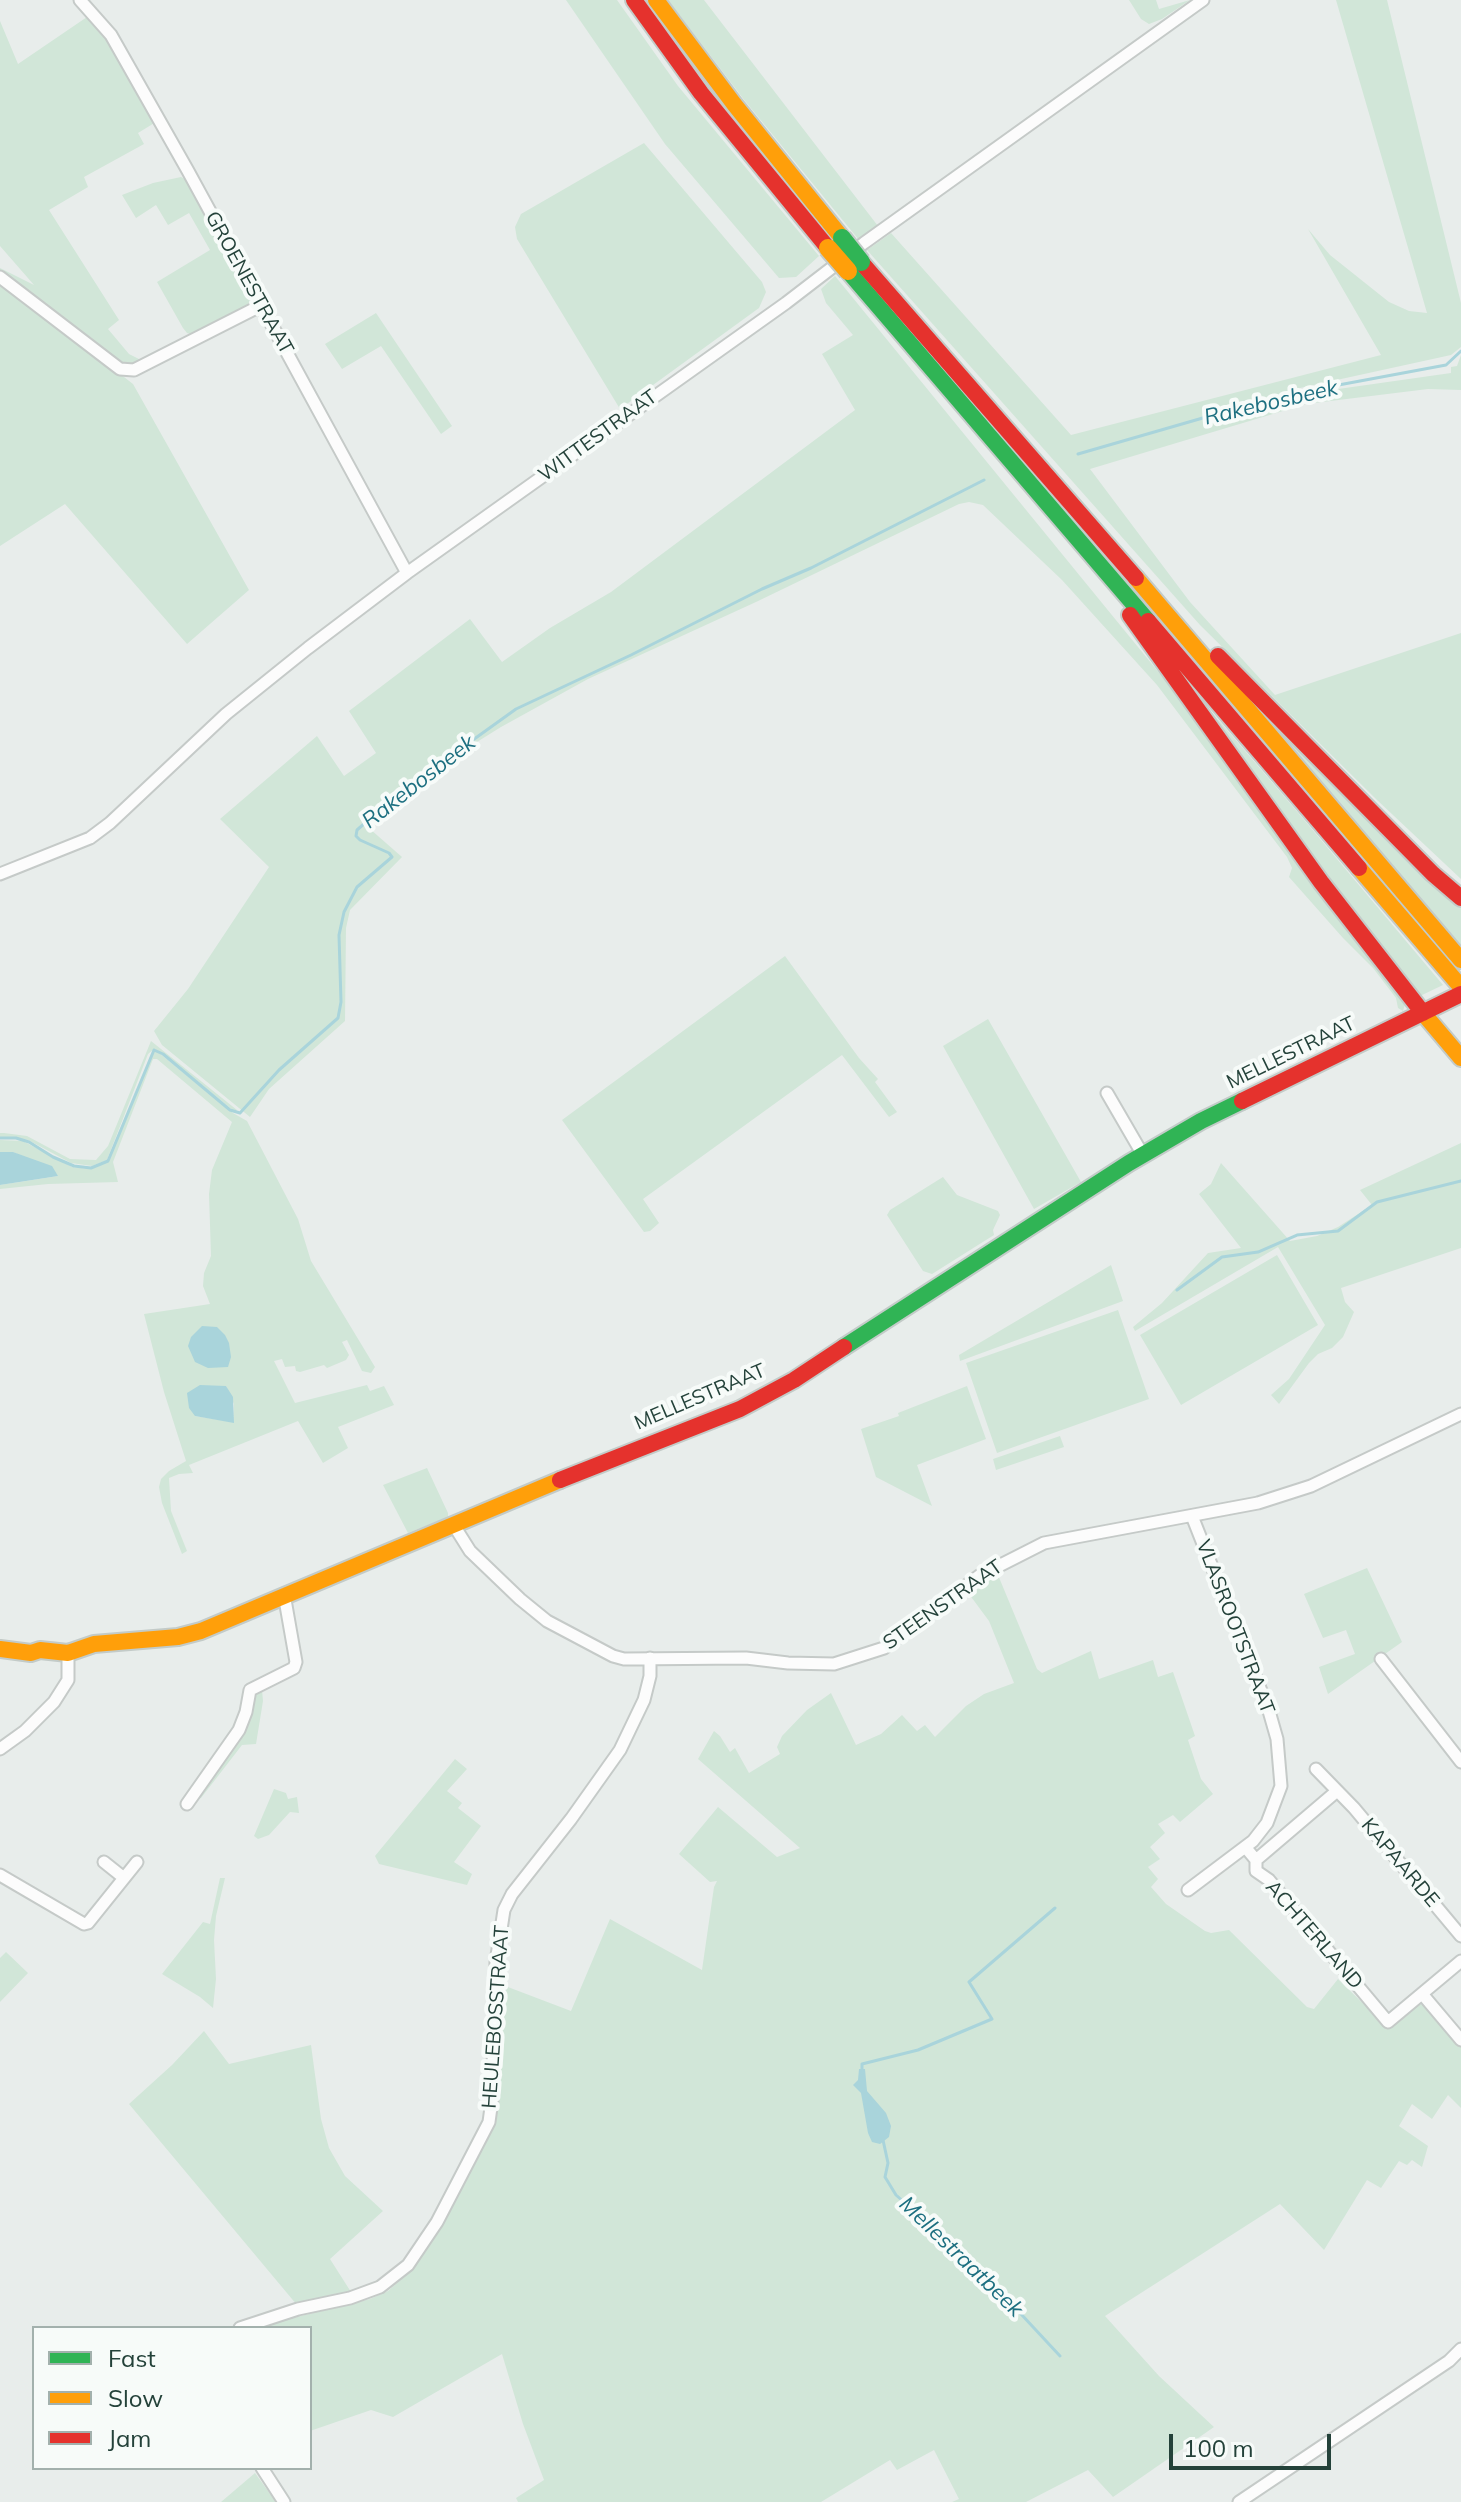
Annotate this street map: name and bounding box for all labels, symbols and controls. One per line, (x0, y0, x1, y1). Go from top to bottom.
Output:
street label: GROENESTRAAT (200, 207, 298, 359)
water label: Rakebosbeek (1202, 375, 1340, 431)
street label: WITTESTRAAT (534, 385, 662, 487)
water label: Rakebosbeek (357, 730, 481, 834)
street label: MELLESTRAAT (1223, 1012, 1359, 1094)
street label: MELLESTRAAT (631, 1359, 769, 1435)
street label: VLASROOTSTRAAT (1191, 1537, 1279, 1717)
street label: STEENSTRAAT (879, 1555, 1007, 1655)
street label: KAPAARDE (1356, 1814, 1444, 1912)
street label: ACHTERLAND (1260, 1876, 1368, 1994)
street label: HEULEBOSSTRAAT (478, 1925, 514, 2109)
water label: Mellestraatbeek (893, 2191, 1029, 2323)
legend (32, 2326, 312, 2470)
text: Fast (108, 2343, 156, 2373)
text: Slow (108, 2383, 163, 2413)
scale bar (1173, 2418, 1335, 2468)
text: Jam (108, 2423, 151, 2453)
text: 100 m (1183, 2433, 1254, 2463)

